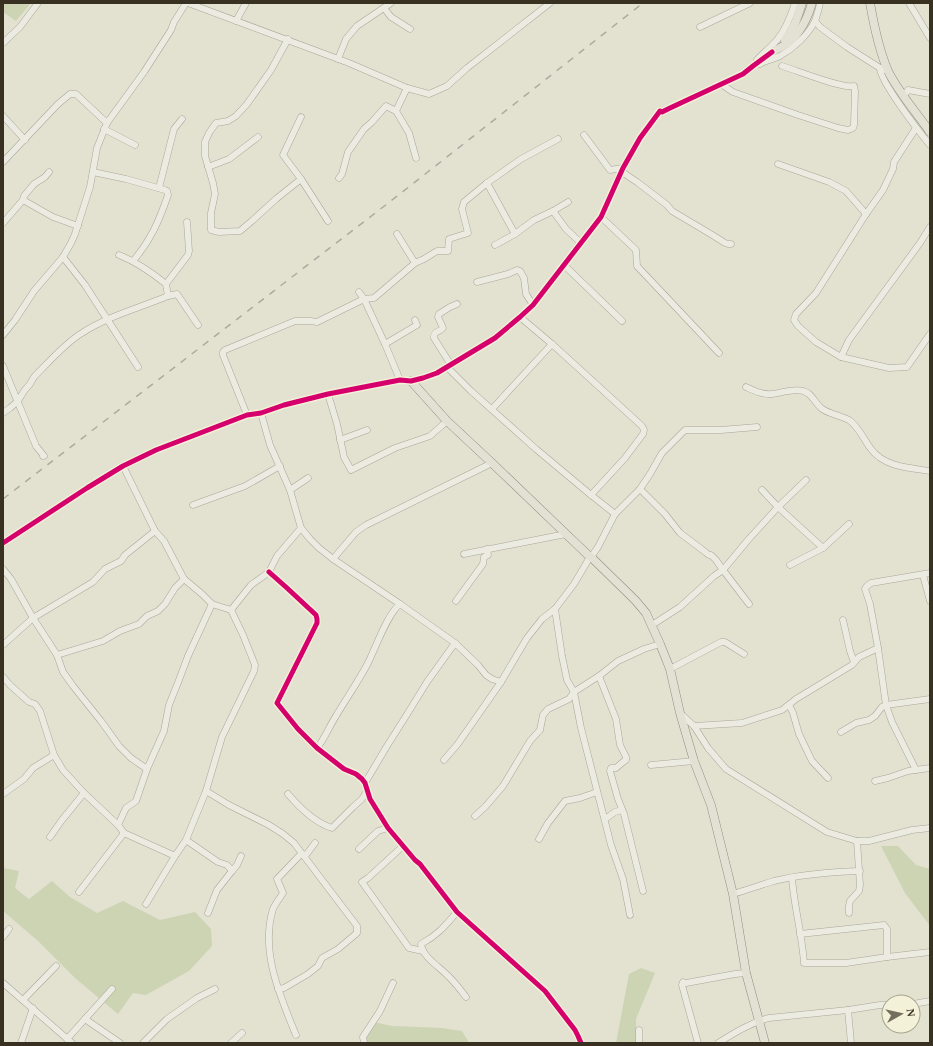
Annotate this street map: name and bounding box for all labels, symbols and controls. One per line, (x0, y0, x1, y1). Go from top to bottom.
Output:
north arrow (881, 994, 921, 1034)
text: N (904, 1008, 917, 1017)

